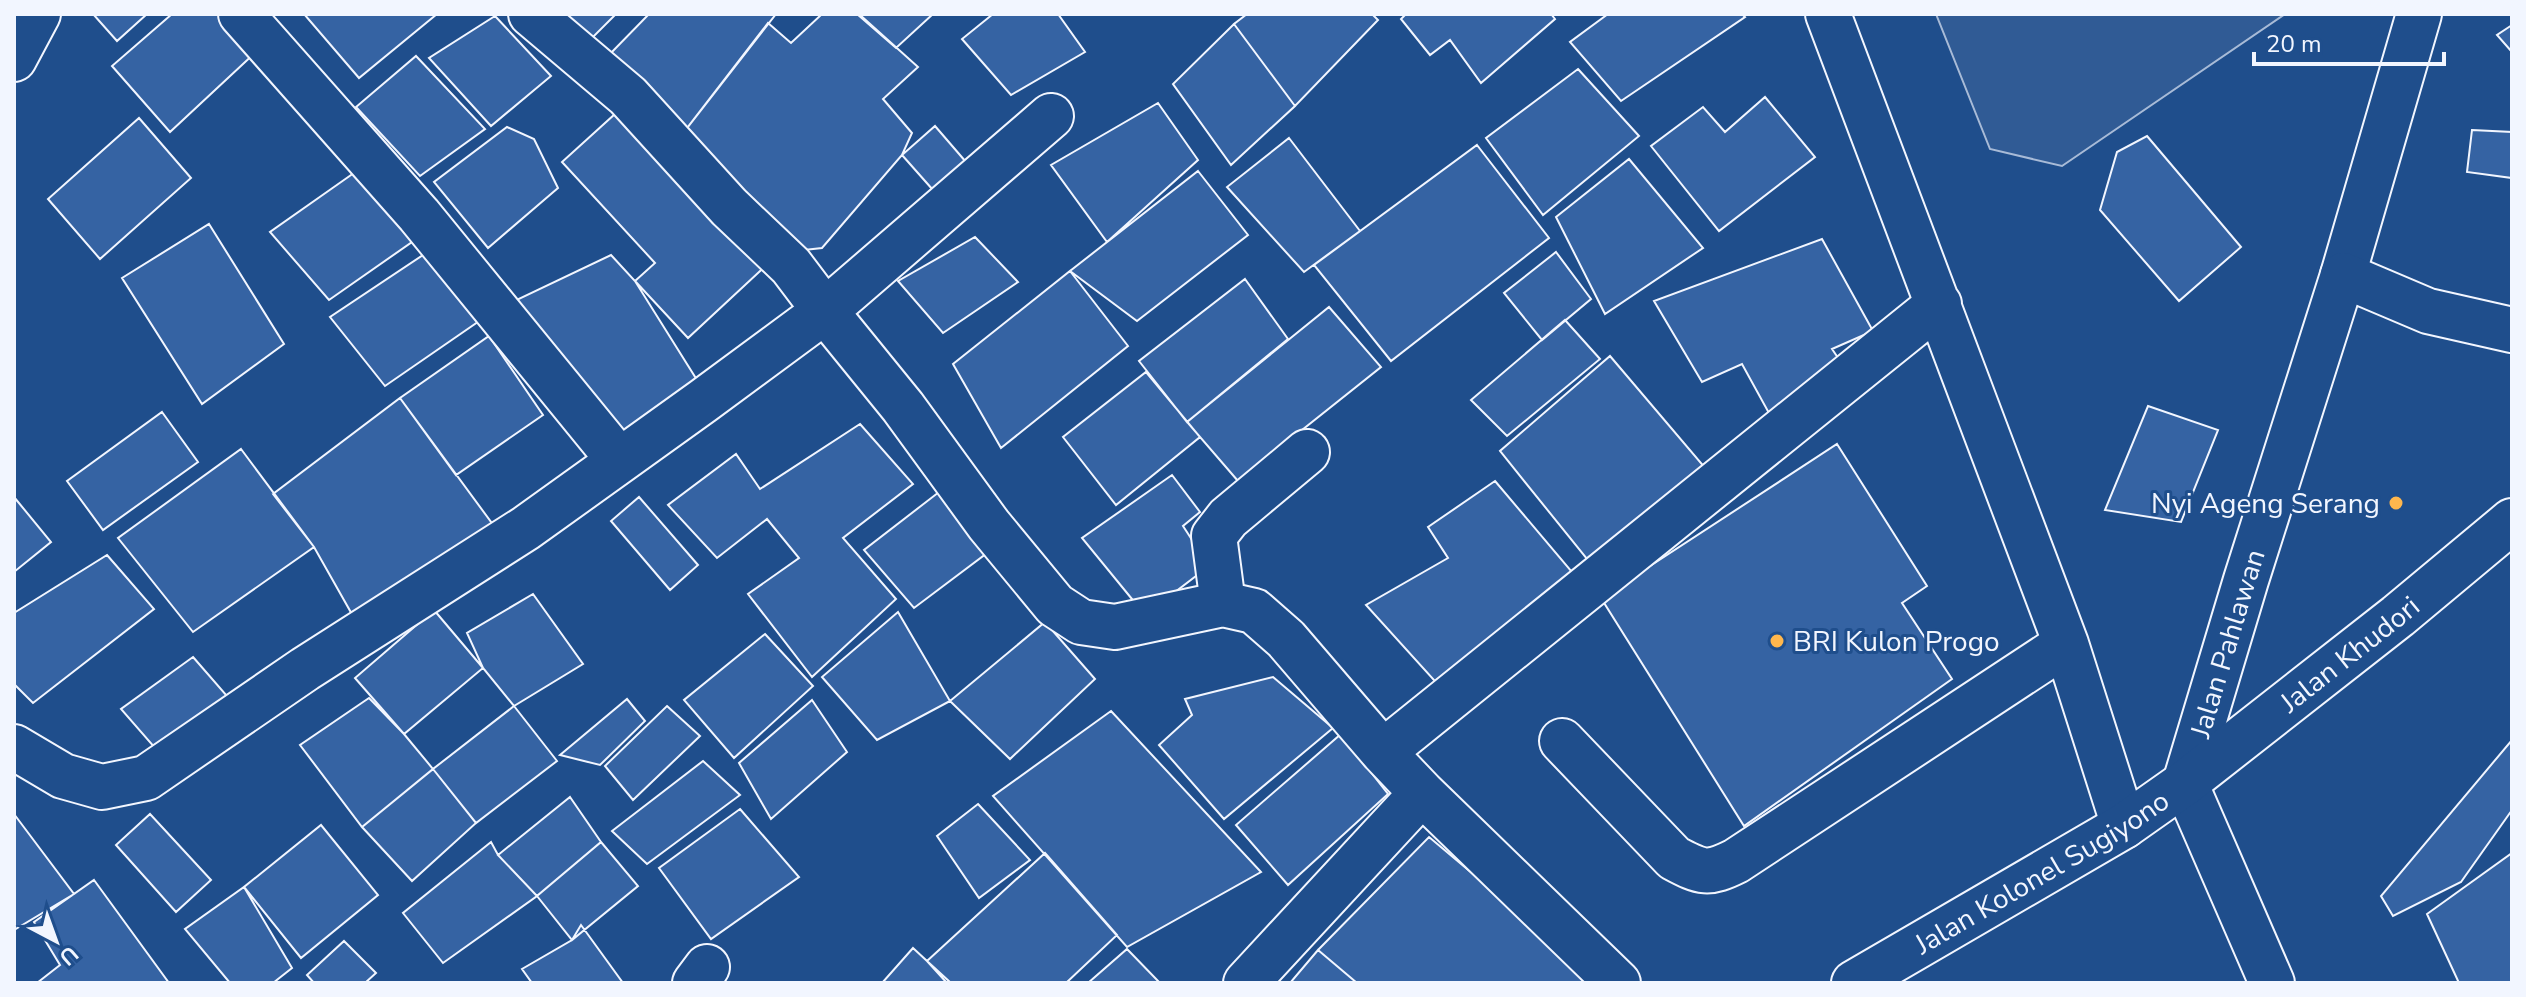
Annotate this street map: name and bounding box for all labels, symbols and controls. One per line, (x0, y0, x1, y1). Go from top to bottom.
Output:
scale bar (2254, 16, 2444, 66)
text: 20 m (2266, 28, 2322, 60)
place label: Nyi Ageng Serang (2151, 485, 2380, 523)
marker: Nyi Ageng Serang (2387, 494, 2405, 512)
street label: Jalan Pahlawan (2181, 544, 2275, 743)
street label: Jalan Khudori (2272, 588, 2428, 722)
place label: BRI Kulon Progo (1793, 623, 2000, 661)
marker: BRI Kulon Progo (1768, 632, 1786, 650)
street label: Jalan Kolonel Sugiyono (1907, 782, 2177, 964)
north arrow (16, 901, 96, 981)
text: U (52, 939, 84, 972)

